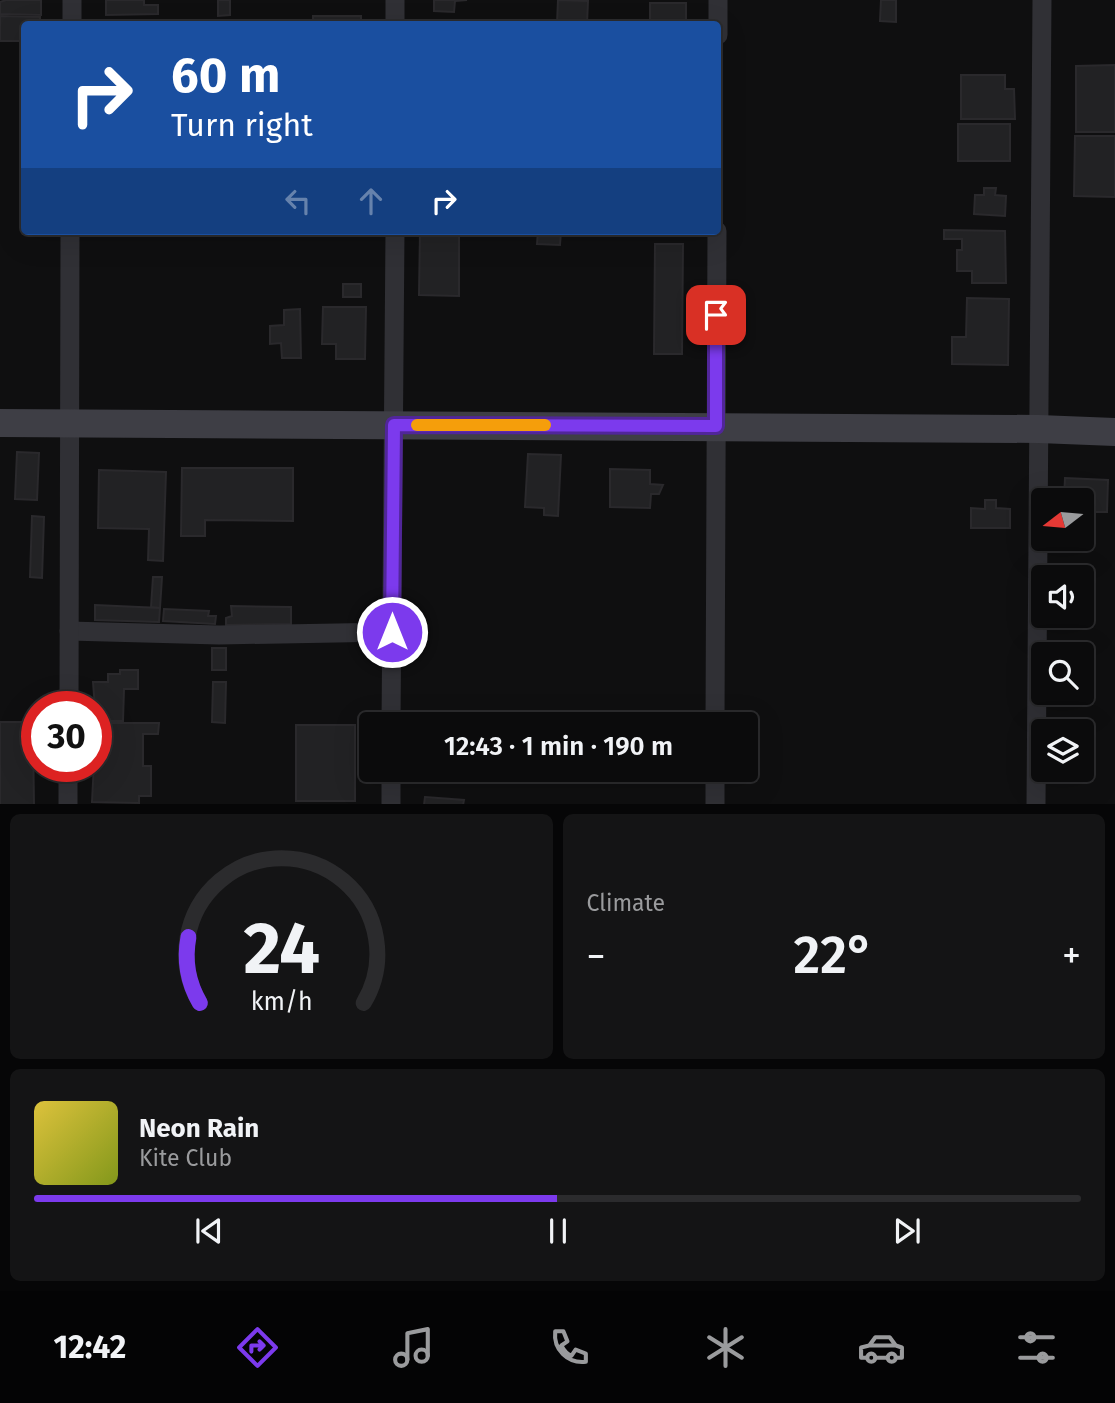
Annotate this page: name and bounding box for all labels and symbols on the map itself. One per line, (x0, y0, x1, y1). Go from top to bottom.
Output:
pin (686, 285, 746, 345)
north arrow (1031, 488, 1094, 551)
position arrow (355, 595, 429, 669)
speed limit sign: 30 (21, 691, 112, 782)

